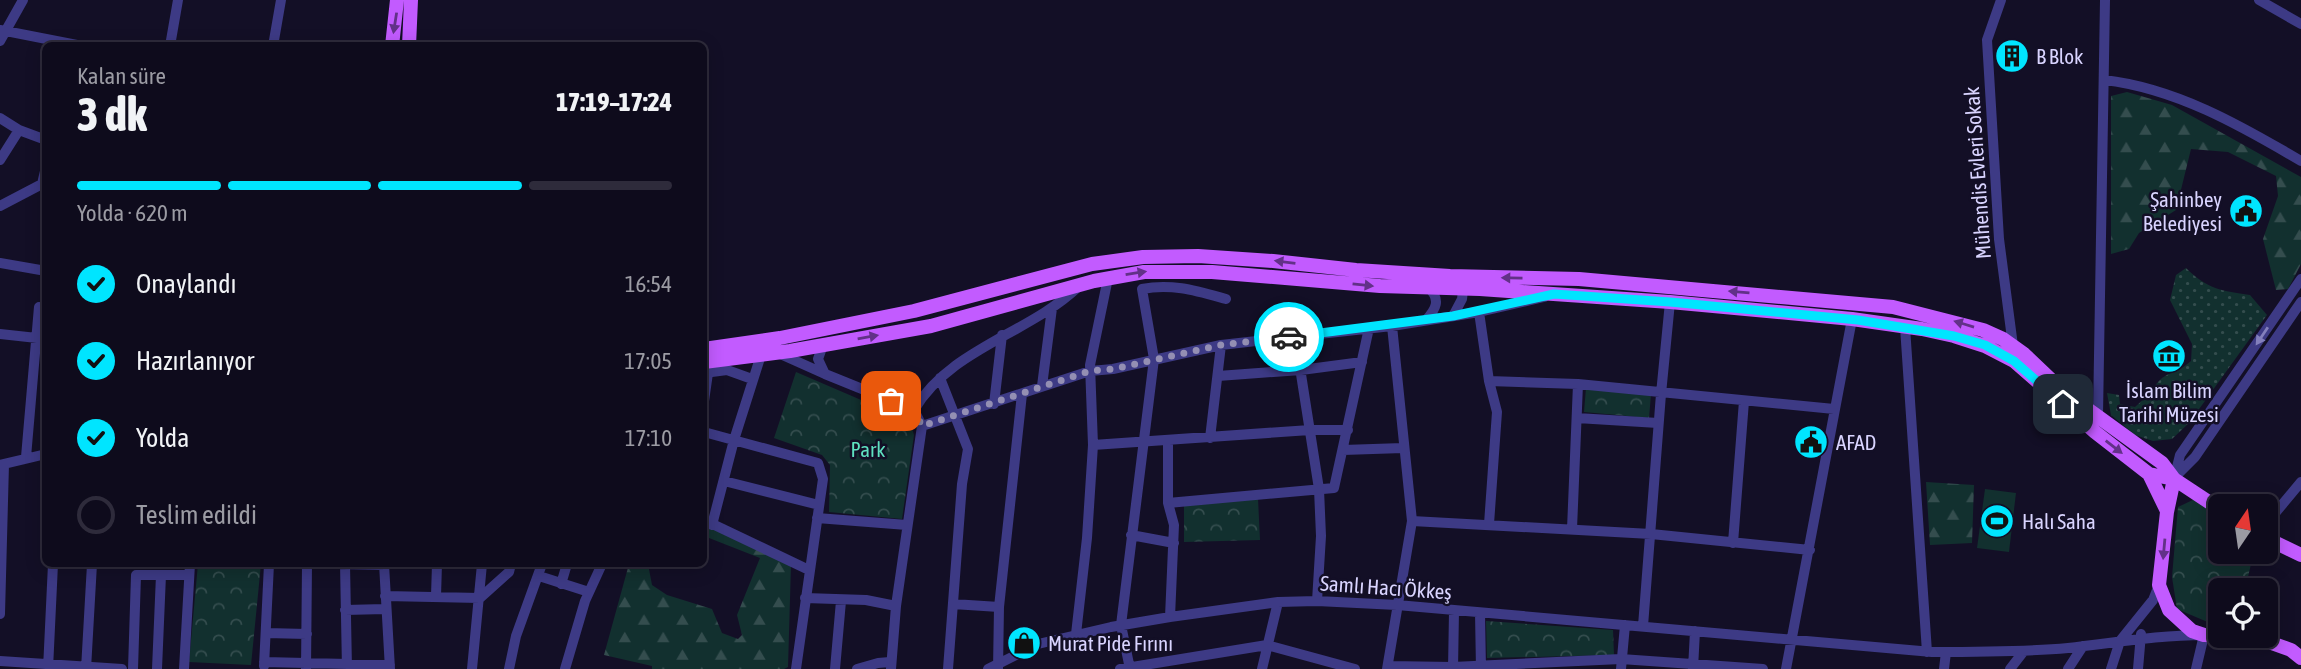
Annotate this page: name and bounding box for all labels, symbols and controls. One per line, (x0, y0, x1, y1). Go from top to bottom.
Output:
one-way arrow (389, 12, 400, 34)
building icon: B Blok (1993, 37, 2031, 75)
place label: B Blok (2036, 44, 2083, 68)
text: Kalan süre (77, 63, 166, 89)
street label: Mühendis Evleri Sokak (1959, 86, 1995, 260)
text: 17:19–17:24 (556, 87, 672, 117)
text: 3 dk (77, 88, 147, 141)
place label: Şahinbey Belediyesi (2143, 187, 2222, 235)
public building icon: Şahinbey Belediyesi (2227, 192, 2265, 230)
text: Yolda · 620 m (77, 200, 188, 226)
one-way arrow (1274, 256, 1296, 267)
icon: check (77, 265, 115, 303)
one-way arrow (1126, 268, 1148, 279)
text: Onaylandı (136, 269, 237, 299)
text: 16:54 (625, 271, 672, 297)
one-way arrow (1501, 272, 1523, 283)
one-way arrow (1352, 279, 1374, 290)
one-way arrow (1728, 286, 1750, 297)
courier (1254, 302, 1324, 372)
icon: car (1270, 318, 1308, 356)
one-way arrow (1953, 318, 1974, 328)
one-way arrow (2256, 326, 2269, 346)
one-way arrow (857, 331, 879, 342)
museum icon: İslam Bilim Tarihi Müzesi (2150, 337, 2188, 375)
icon: check (77, 342, 115, 380)
text: Hazırlanıyor (136, 346, 254, 376)
text: 17:05 (624, 348, 672, 374)
pin (861, 371, 921, 431)
pin (2033, 374, 2093, 434)
place label: İslam Bilim Tarihi Müzesi (2119, 378, 2219, 426)
icon: bag (872, 382, 910, 420)
icon: home (2044, 385, 2082, 423)
icon: check (77, 419, 115, 457)
text: Yolda (136, 423, 189, 453)
public building icon: AFAD (1792, 423, 1830, 461)
text: 17:10 (625, 425, 672, 451)
place label: AFAD (1836, 430, 1876, 454)
park label: Park (850, 437, 886, 461)
one-way arrow (2105, 439, 2123, 454)
north arrow (2208, 494, 2278, 564)
map controls (2208, 494, 2278, 648)
text: Teslim edildi (136, 500, 257, 530)
sports icon: Halı Saha (1978, 502, 2016, 540)
place label: Halı Saha (2022, 509, 2096, 533)
one-way arrow (2158, 538, 2169, 560)
street label: Samlı Hacı Ökkeş (1319, 570, 1453, 604)
button: locate (2208, 578, 2278, 648)
shop icon: Murat Pide Fırını (1005, 624, 1043, 662)
place label: Murat Pide Fırını (1048, 631, 1173, 655)

